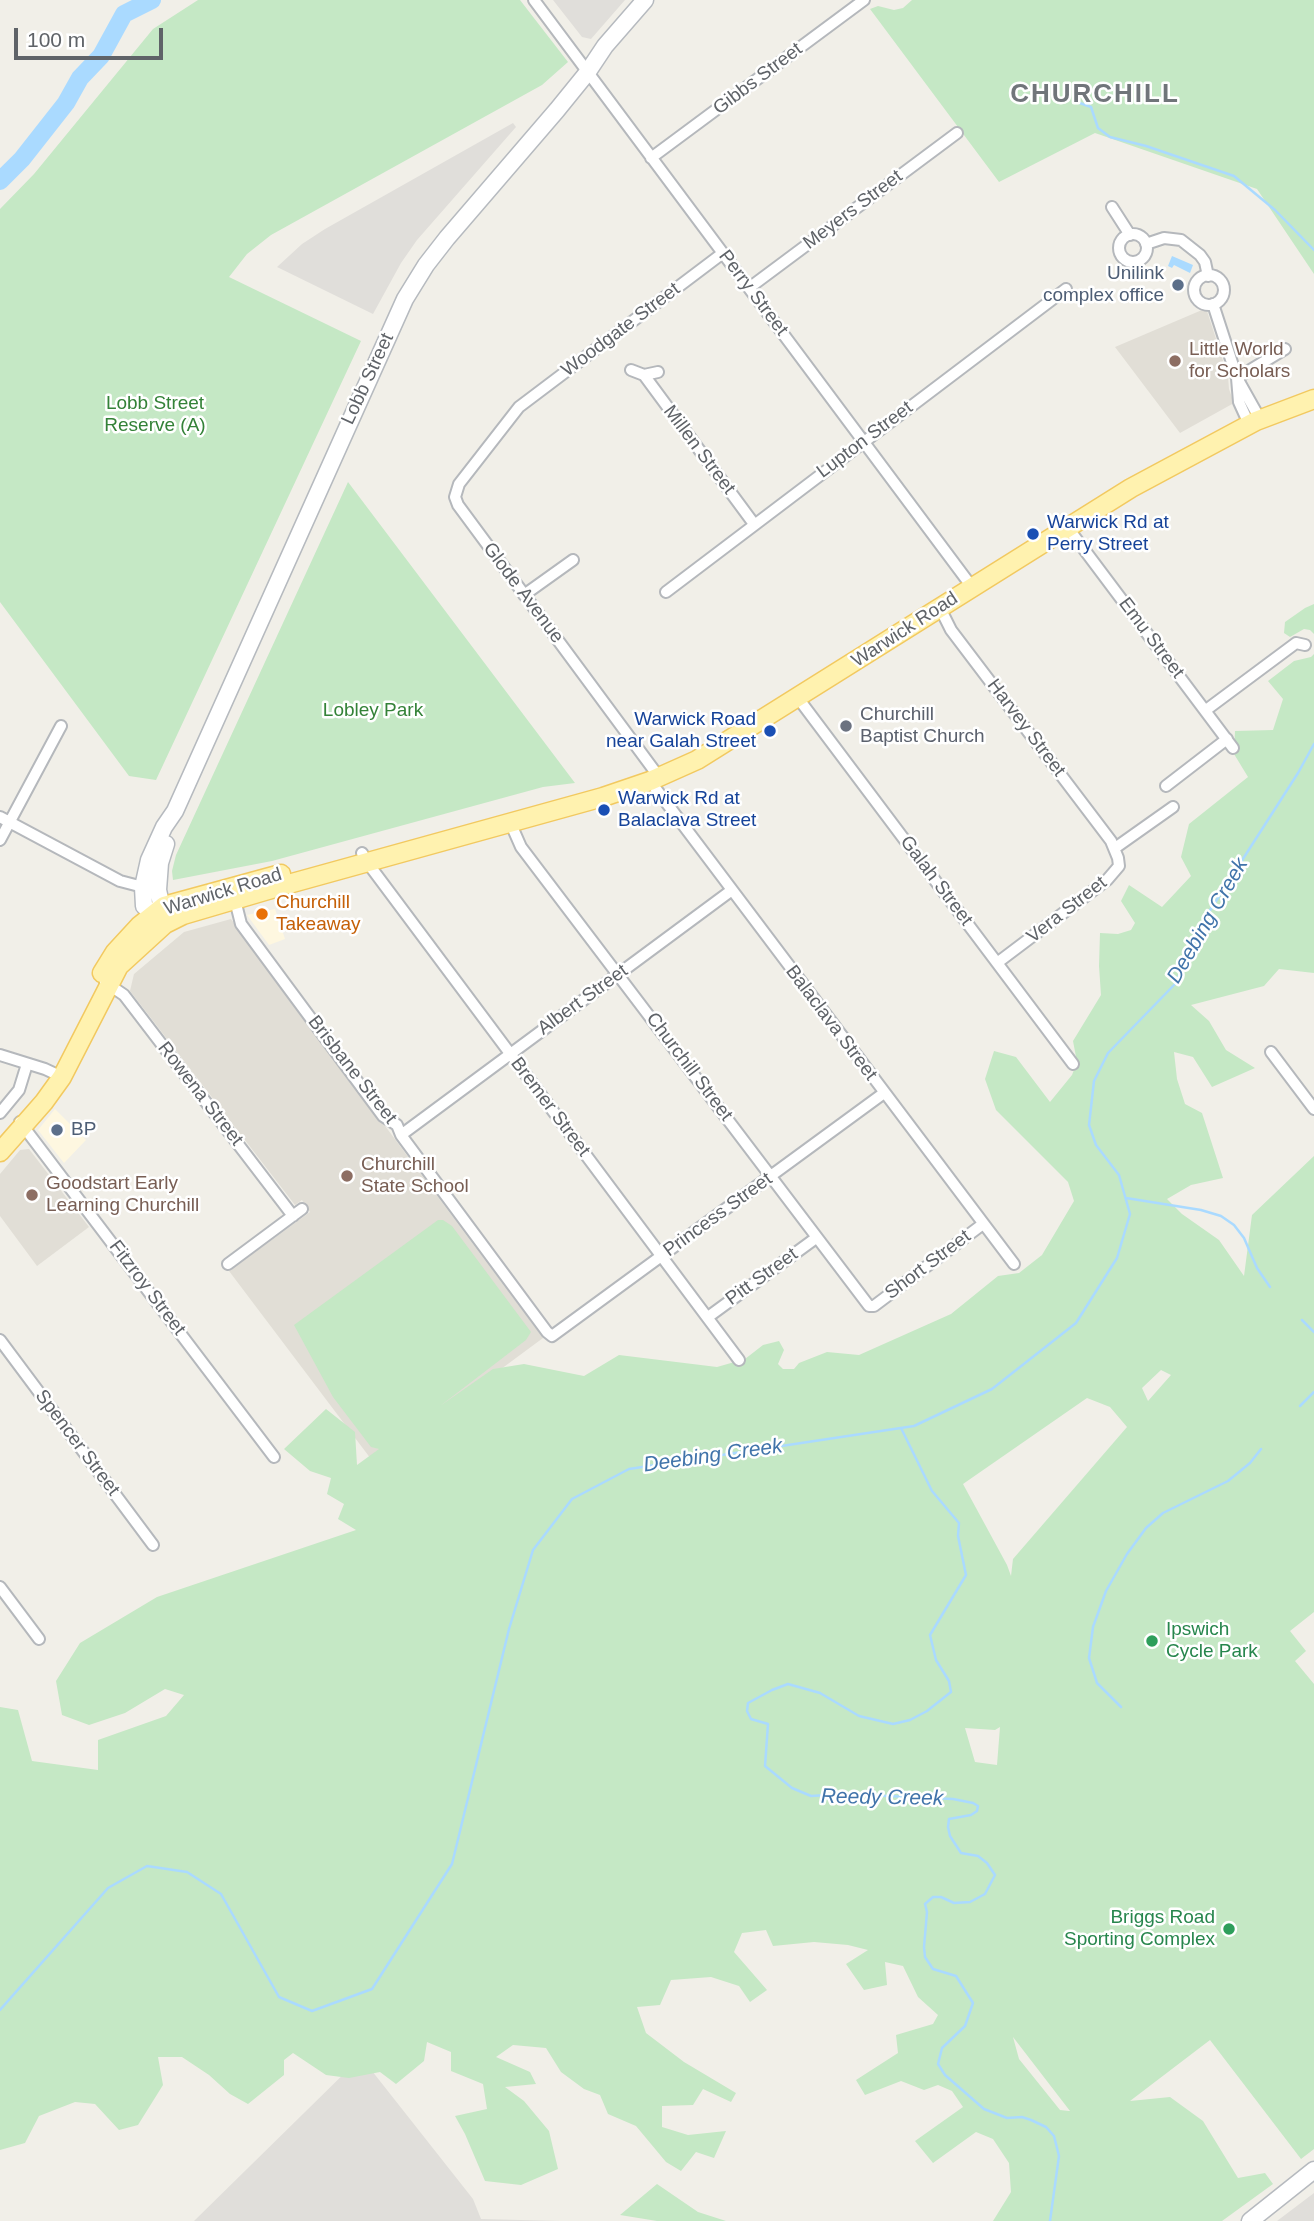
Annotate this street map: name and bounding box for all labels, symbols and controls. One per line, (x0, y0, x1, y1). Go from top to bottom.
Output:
scale bar (18, 14, 166, 58)
text: 100 m (27, 28, 85, 51)
street label: Gibbs Street (709, 38, 807, 120)
district label: CHURCHILL (1011, 79, 1179, 111)
street label: Meyers Street (799, 165, 907, 255)
street label: Perry Street (713, 246, 793, 340)
place label: Unilink complex office (1043, 263, 1164, 307)
marker: Unilink complex office (1170, 277, 1186, 293)
street label: Woodgate Street (557, 278, 685, 382)
street label: Lobb Street (337, 330, 399, 428)
place label: Little World for Scholars (1189, 339, 1290, 383)
marker: Little World for Scholars (1167, 353, 1183, 369)
park label: Lobb Street Reserve (A) (104, 393, 206, 437)
street label: Lupton Street (813, 397, 917, 483)
street label: Millen Street (658, 401, 740, 499)
place label: Warwick Rd at Perry Street (1047, 512, 1169, 556)
marker: Warwick Rd at Perry Street (1025, 526, 1041, 542)
street label: Glode Avenue (478, 538, 568, 648)
street label: Warwick Road (848, 587, 962, 673)
street label: Emu Street (1113, 593, 1189, 683)
street label: Harvey Street (982, 675, 1070, 781)
park label: Lobley Park (323, 700, 423, 722)
place label: Churchill Baptist Church (860, 704, 985, 748)
place label: Warwick Road near Galah Street (606, 709, 756, 753)
marker: Churchill Baptist Church (838, 718, 854, 734)
marker: Warwick Road near Galah Street (762, 723, 778, 739)
place label: Warwick Rd at Balaclava Street (618, 788, 756, 832)
marker: Warwick Rd at Balaclava Street (596, 802, 612, 818)
street label: Galah Street (895, 832, 977, 930)
water label: Deebing Creek (1162, 854, 1254, 988)
street label: Warwick Road (161, 863, 285, 921)
street label: Vera Street (1023, 872, 1111, 948)
place label: Churchill Takeaway (276, 892, 360, 936)
marker: Churchill Takeaway (254, 906, 270, 922)
street label: Albert Street (534, 960, 632, 1040)
street label: Balaclava Street (780, 961, 882, 1085)
street label: Churchill Street (641, 1008, 737, 1126)
street label: Brisbane Street (303, 1011, 401, 1129)
street label: Rowena Street (152, 1037, 248, 1151)
street label: Bremer Street (505, 1053, 595, 1161)
place label: BP (71, 1119, 96, 1141)
marker: BP (49, 1122, 65, 1138)
place label: Churchill State School (361, 1154, 469, 1198)
marker: Churchill State School (339, 1168, 355, 1184)
street label: Princess Street (659, 1168, 777, 1262)
place label: Goodstart Early Learning Churchill (46, 1173, 199, 1217)
marker: Goodstart Early Learning Churchill (24, 1187, 40, 1203)
street label: Short Street (881, 1225, 975, 1305)
street label: Fitzroy Street (104, 1236, 190, 1340)
street label: Pitt Street (722, 1243, 802, 1311)
street label: Spencer Street (30, 1386, 124, 1500)
water label: Deebing Creek (642, 1434, 784, 1478)
place label: Ipswich Cycle Park (1166, 1619, 1258, 1663)
marker: Ipswich Cycle Park (1144, 1633, 1160, 1649)
water label: Reedy Creek (821, 1784, 943, 1812)
place label: Briggs Road Sporting Complex (1064, 1907, 1215, 1951)
marker: Briggs Road Sporting Complex (1221, 1921, 1237, 1937)

